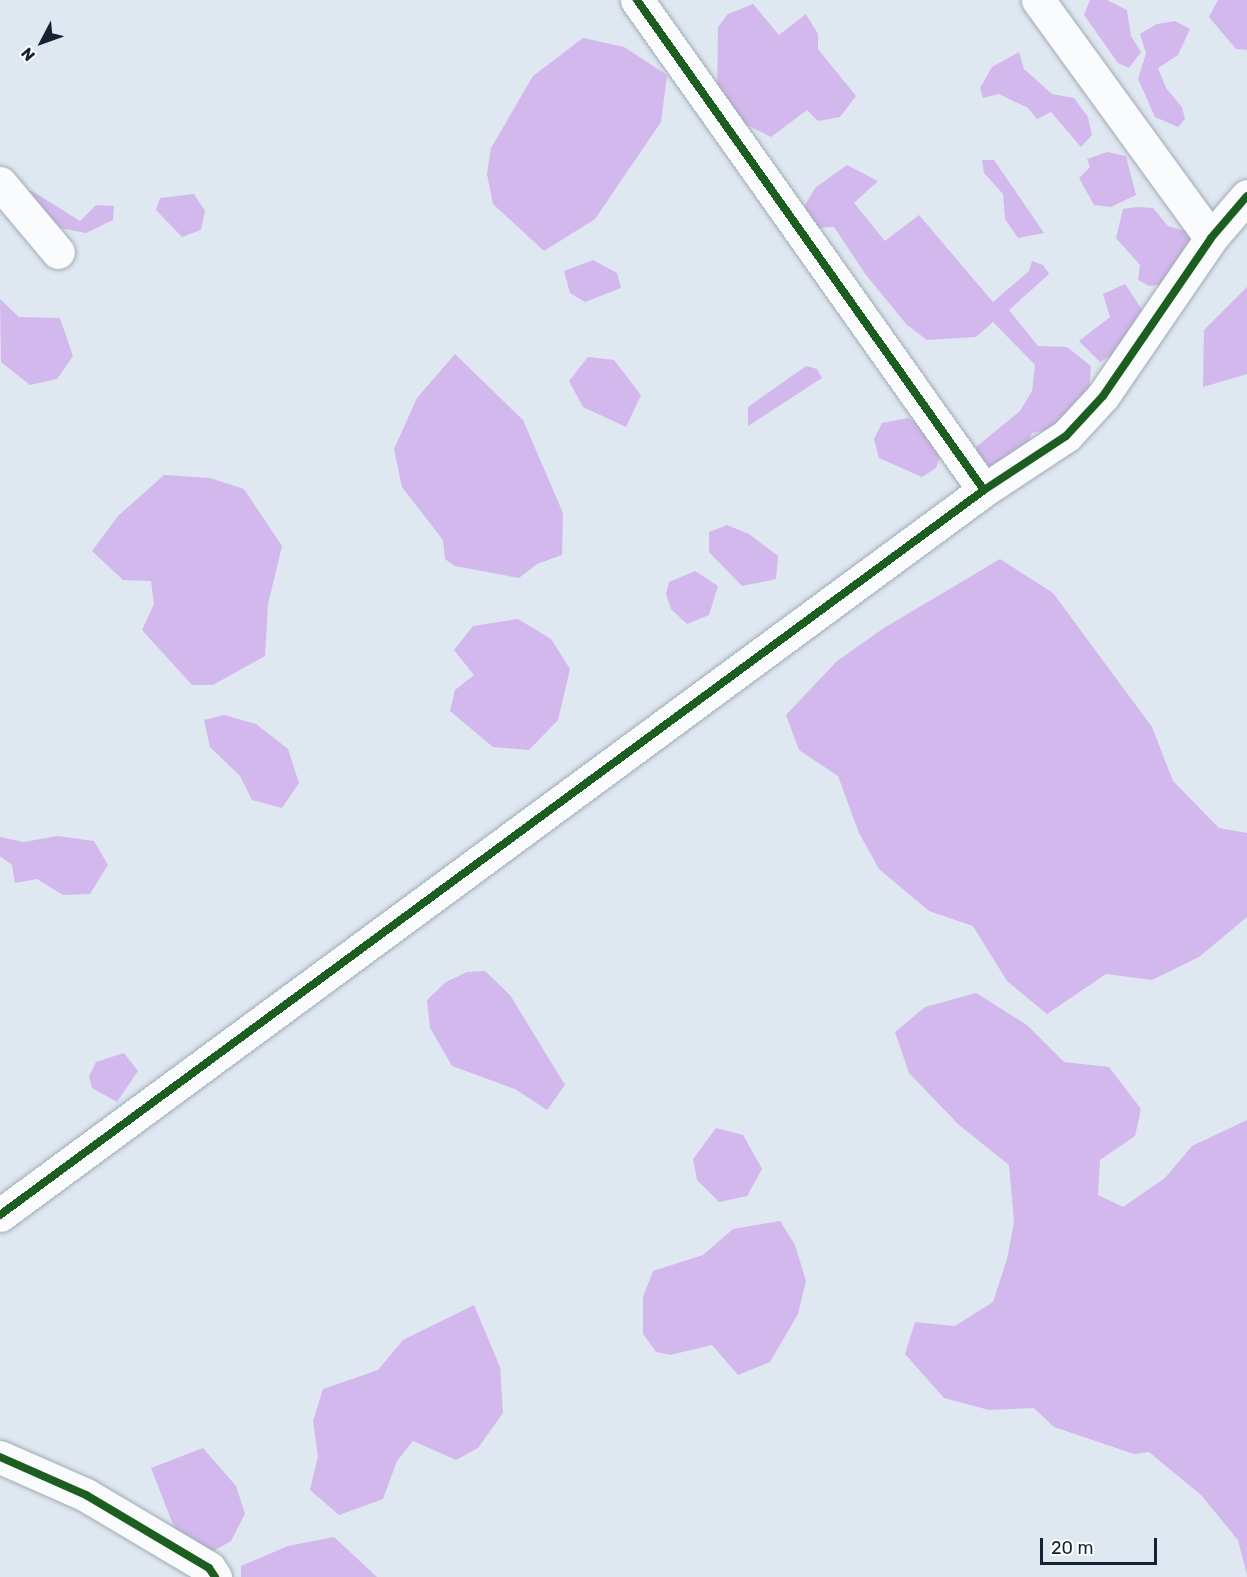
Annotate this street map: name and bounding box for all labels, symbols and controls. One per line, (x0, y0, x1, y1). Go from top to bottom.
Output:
north arrow (12, 12, 72, 72)
text: N (17, 44, 39, 65)
scale bar (1043, 1526, 1160, 1564)
text: 20 m (1051, 1537, 1093, 1559)

